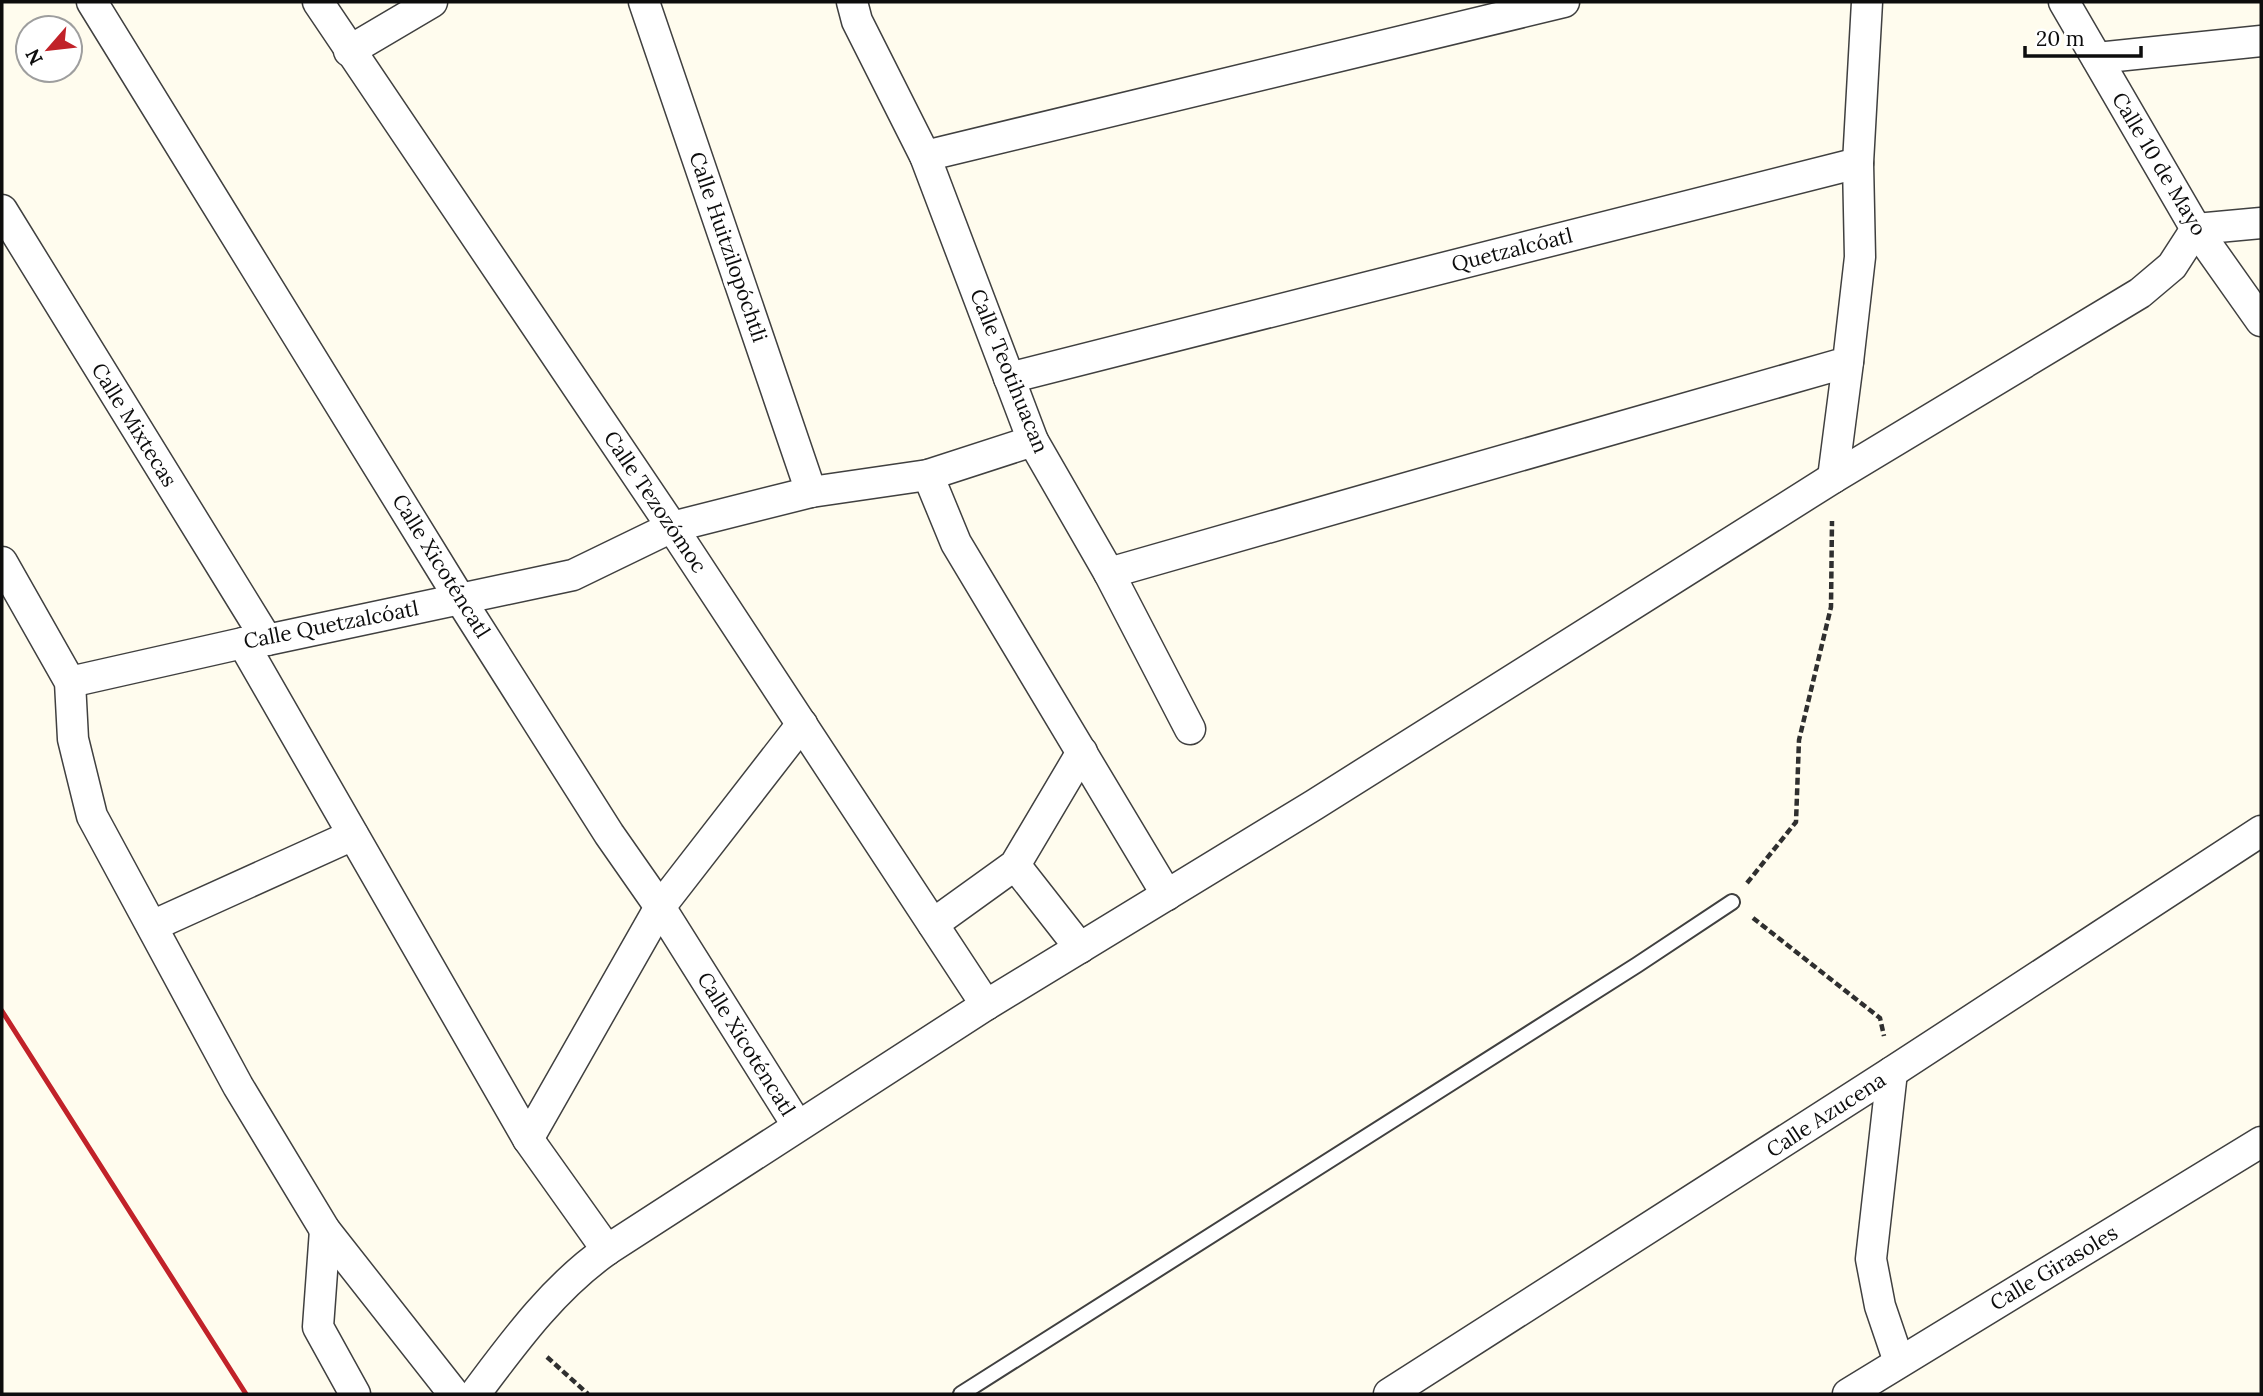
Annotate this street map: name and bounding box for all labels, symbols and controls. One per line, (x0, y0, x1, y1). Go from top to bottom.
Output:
north arrow (14, 14, 84, 84)
scale bar (2025, 14, 2140, 58)
text: 20 m (2036, 25, 2085, 52)
text: N (20, 45, 48, 69)
street label: Calle 10 de Mayo (2106, 87, 2213, 240)
street label: Calle Huitzilopóchtli (683, 148, 774, 346)
street label: Quetzalcóatl (1449, 221, 1575, 278)
street label: Calle Teotihuacan (964, 285, 1055, 457)
street label: Calle Mixtecas (86, 358, 183, 492)
street label: Calle Tezozómoc (598, 426, 713, 578)
street label: Calle Xicoténcatl (386, 489, 496, 643)
street label: Calle Quetzalcóatl (241, 594, 421, 655)
street label: Calle Xicoténcatl (691, 967, 801, 1121)
street label: Calle Azucena (1761, 1066, 1891, 1163)
street label: Calle Girasoles (1985, 1219, 2123, 1316)

